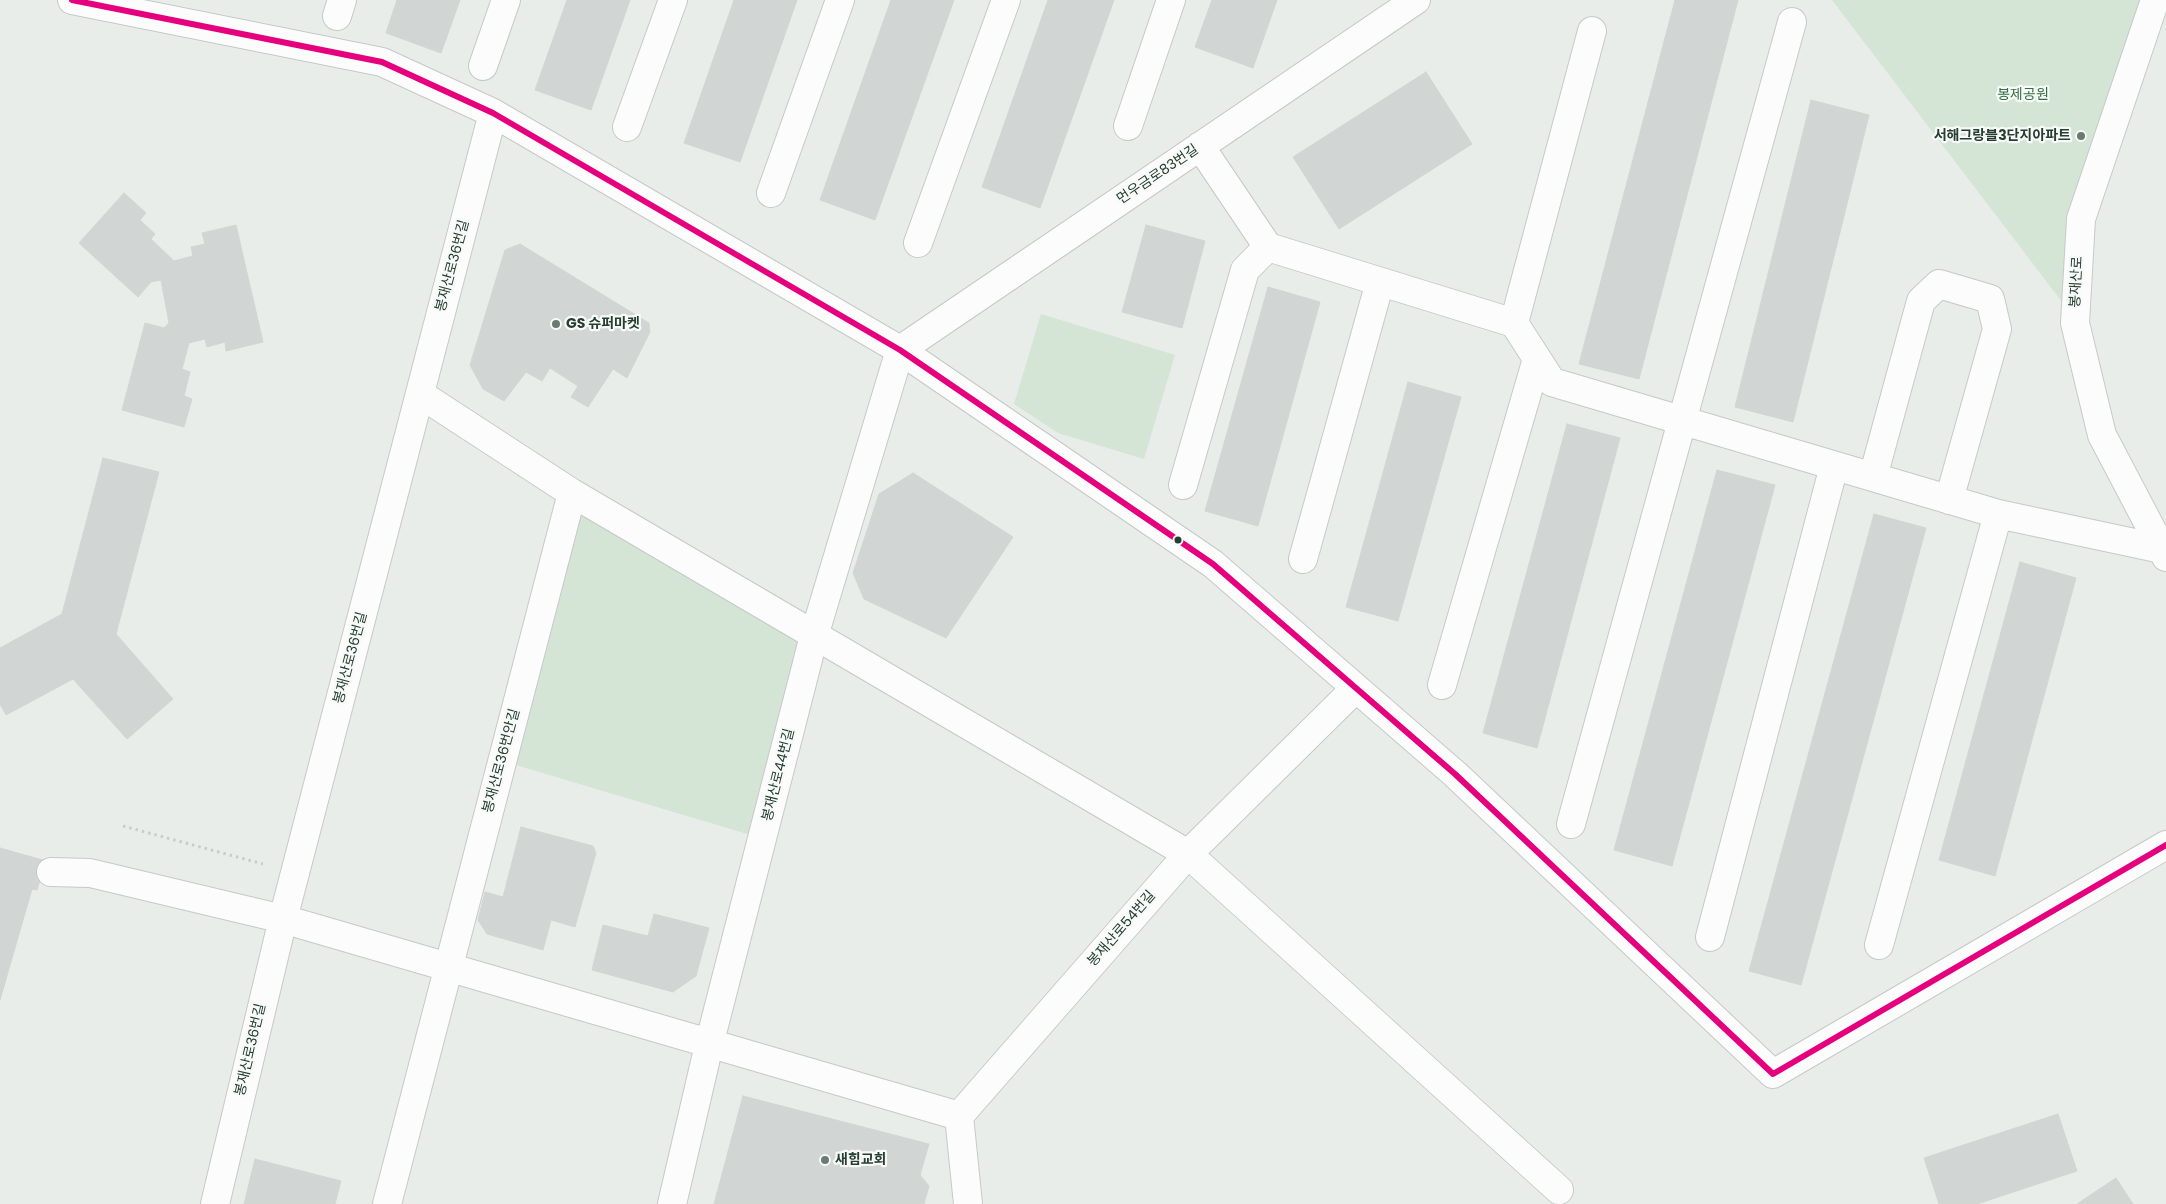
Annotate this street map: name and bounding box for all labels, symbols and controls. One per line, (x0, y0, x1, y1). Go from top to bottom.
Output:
park label: 봉제공원 (1997, 87, 2049, 103)
place label: 서해그랑블3단지아파트 (1934, 128, 2071, 144)
marker: 서해그랑블3단지아파트 (2075, 130, 2087, 142)
street label: 먼우금로83번길 (1114, 142, 1202, 208)
street label: 봉재산로36번길 (433, 218, 473, 314)
street label: 봉재산로 (2067, 256, 2087, 308)
place label: GS 슈퍼마켓 (566, 316, 640, 332)
marker: GS 슈퍼마켓 (550, 318, 562, 330)
unlabelled marker (1173, 535, 1183, 545)
street label: 봉재산로36번길 (331, 610, 371, 706)
street label: 봉재산로36번안길 (480, 707, 524, 815)
street label: 봉재산로44번길 (759, 727, 799, 823)
street label: 봉재산로54번길 (1085, 888, 1159, 970)
street label: 봉재산로36번길 (232, 1002, 270, 1098)
place label: 새힘교회 (835, 1152, 887, 1168)
marker: 새힘교회 (819, 1154, 831, 1166)

